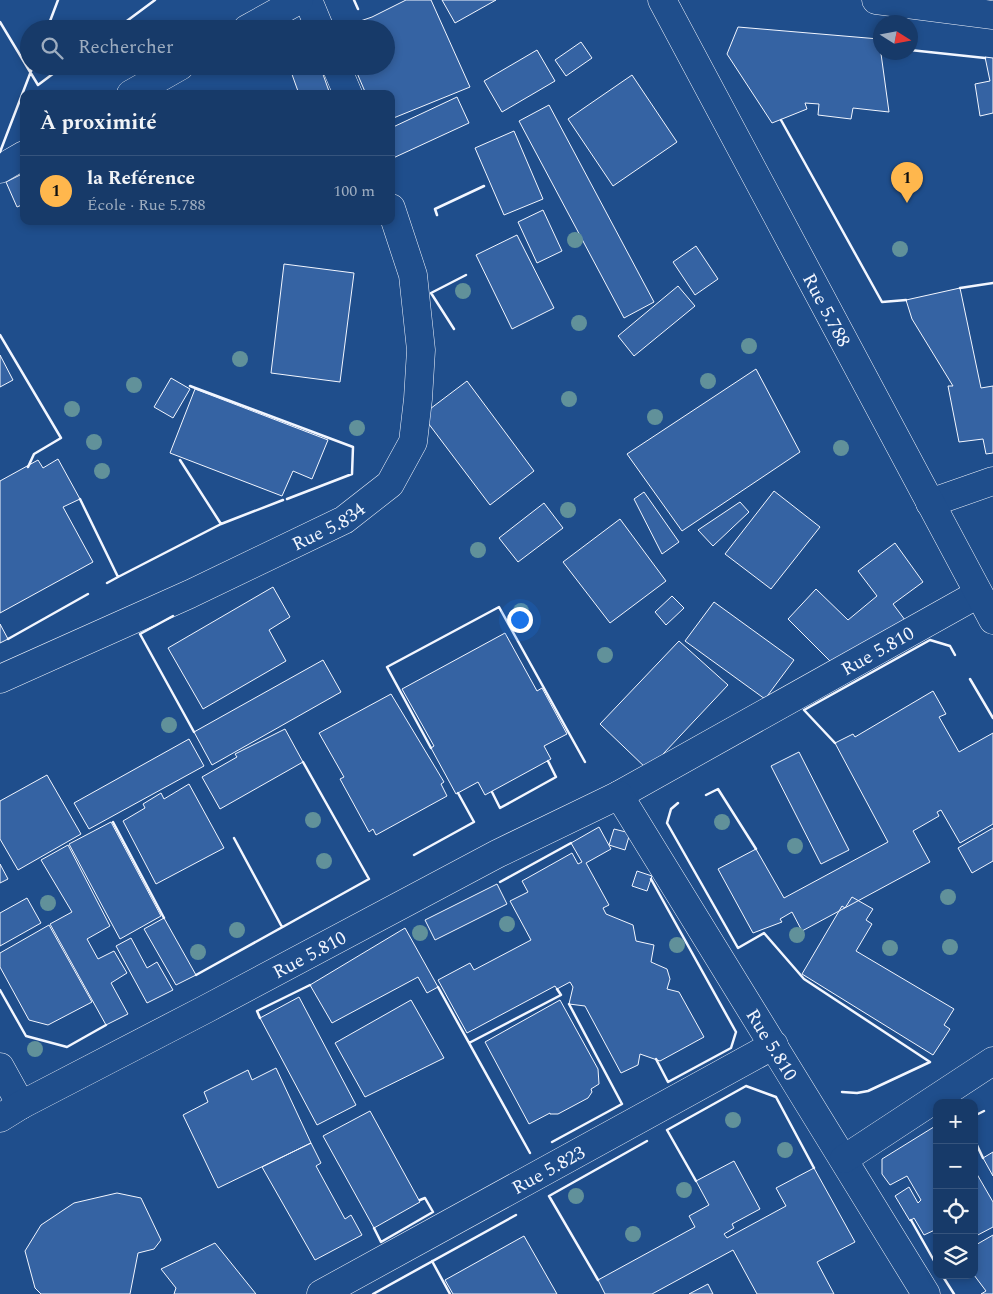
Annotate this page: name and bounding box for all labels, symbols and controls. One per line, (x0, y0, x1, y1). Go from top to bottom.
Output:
north arrow (873, 15, 918, 60)
search box (20, 20, 395, 75)
text: Rechercher (78, 33, 174, 62)
icon: search (38, 34, 66, 62)
text: À proximité (40, 107, 157, 139)
pin: 1 (891, 162, 923, 203)
text: la Reférence (87, 164, 195, 193)
text: 1 (52, 179, 60, 203)
text: 100 m (333, 179, 375, 203)
text: École · Rue 5.788 (87, 193, 205, 217)
street label: Rue 5.788 (794, 268, 858, 352)
street label: Rue 5.834 (287, 495, 372, 559)
your location (507, 607, 533, 633)
street label: Rue 5.810 (836, 620, 920, 684)
street label: Rue 5.810 (268, 924, 352, 987)
street label: Rue 5.810 (738, 1003, 804, 1087)
map controls (933, 1099, 978, 1279)
button: + (933, 1099, 978, 1144)
street label: Rue 5.823 (507, 1138, 591, 1203)
button: − (933, 1144, 978, 1189)
button: locate (933, 1189, 978, 1234)
button: layers (933, 1234, 978, 1279)

